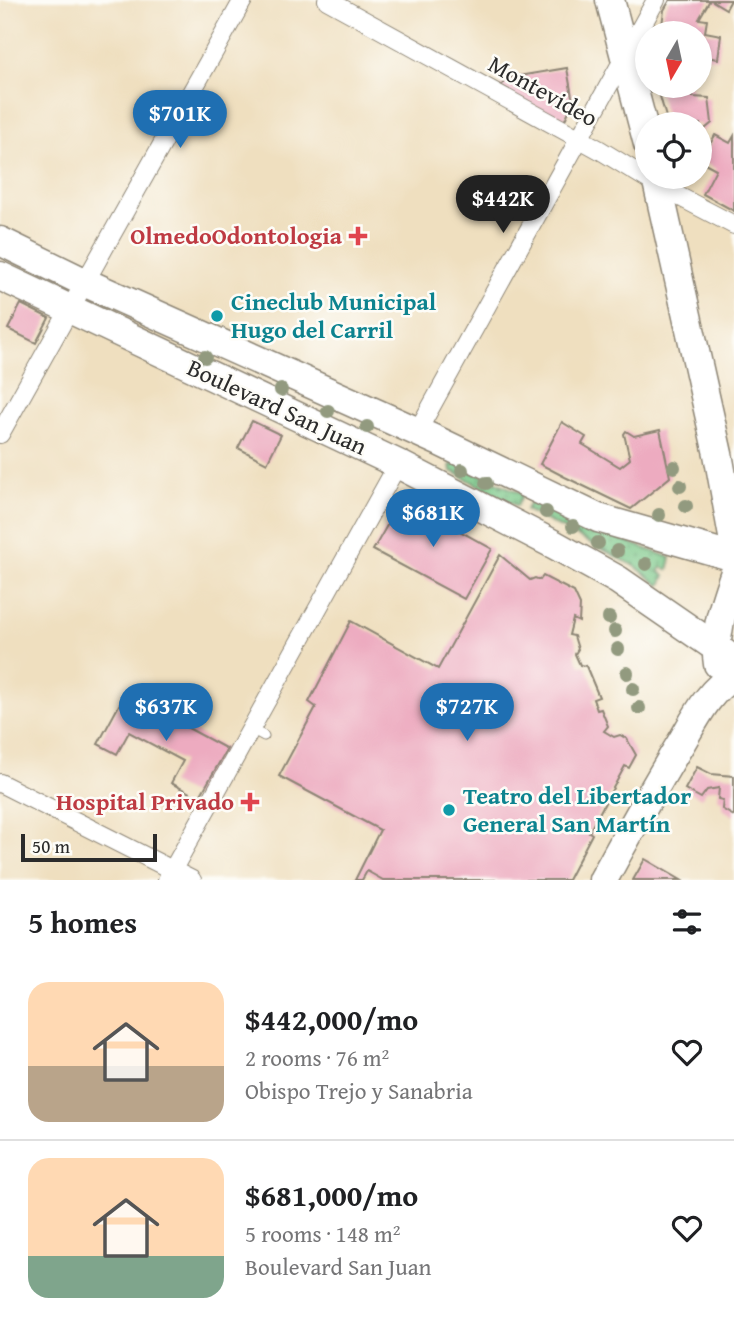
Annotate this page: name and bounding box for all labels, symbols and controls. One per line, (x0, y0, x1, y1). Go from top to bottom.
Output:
north arrow (635, 21, 712, 98)
map controls (635, 21, 712, 189)
street label: Montevideo (482, 46, 604, 135)
pin: $701K (131, 90, 229, 150)
text: $701K (149, 96, 211, 129)
button: locate (635, 112, 712, 189)
pin: $442K (454, 176, 552, 235)
text: $442K (472, 181, 534, 214)
place label: OlmedoOdontologia (130, 218, 343, 253)
marker: OlmedoOdontologia (348, 226, 368, 246)
place label: Cineclub Municipal Hugo del Carril (231, 284, 437, 347)
marker: Cineclub Municipal Hugo del Carril (209, 308, 225, 324)
street label: Boulevard San Juan (182, 350, 373, 464)
pin: $681K (384, 490, 482, 549)
text: $681K (402, 495, 464, 528)
pin: $637K (117, 684, 215, 743)
pin: $727K (418, 684, 516, 743)
text: $637K (135, 689, 197, 722)
text: $727K (436, 689, 498, 722)
place label: Teatro del Libertador General San Martín (463, 778, 691, 841)
place label: Hospital Privado (56, 784, 234, 819)
marker: Hospital Privado (240, 792, 260, 812)
marker: Teatro del Libertador General San Martín (441, 802, 457, 818)
scale bar (21, 831, 158, 863)
text: 50 m (32, 832, 70, 860)
text: 5 homes (28, 900, 137, 944)
icon: filters (668, 903, 706, 941)
text: $442,000/mo (245, 997, 418, 1041)
icon: home (84, 1010, 168, 1094)
icon: heart (668, 1033, 706, 1071)
text: 2 rooms · 76 m² (245, 1041, 389, 1074)
text: Obispo Trejo y Sanabria (245, 1074, 473, 1107)
text: $681,000/mo (245, 1173, 418, 1217)
icon: home (84, 1186, 168, 1270)
icon: heart (668, 1209, 706, 1247)
text: 5 rooms · 148 m² (245, 1217, 400, 1250)
text: Boulevard San Juan (245, 1250, 431, 1283)

